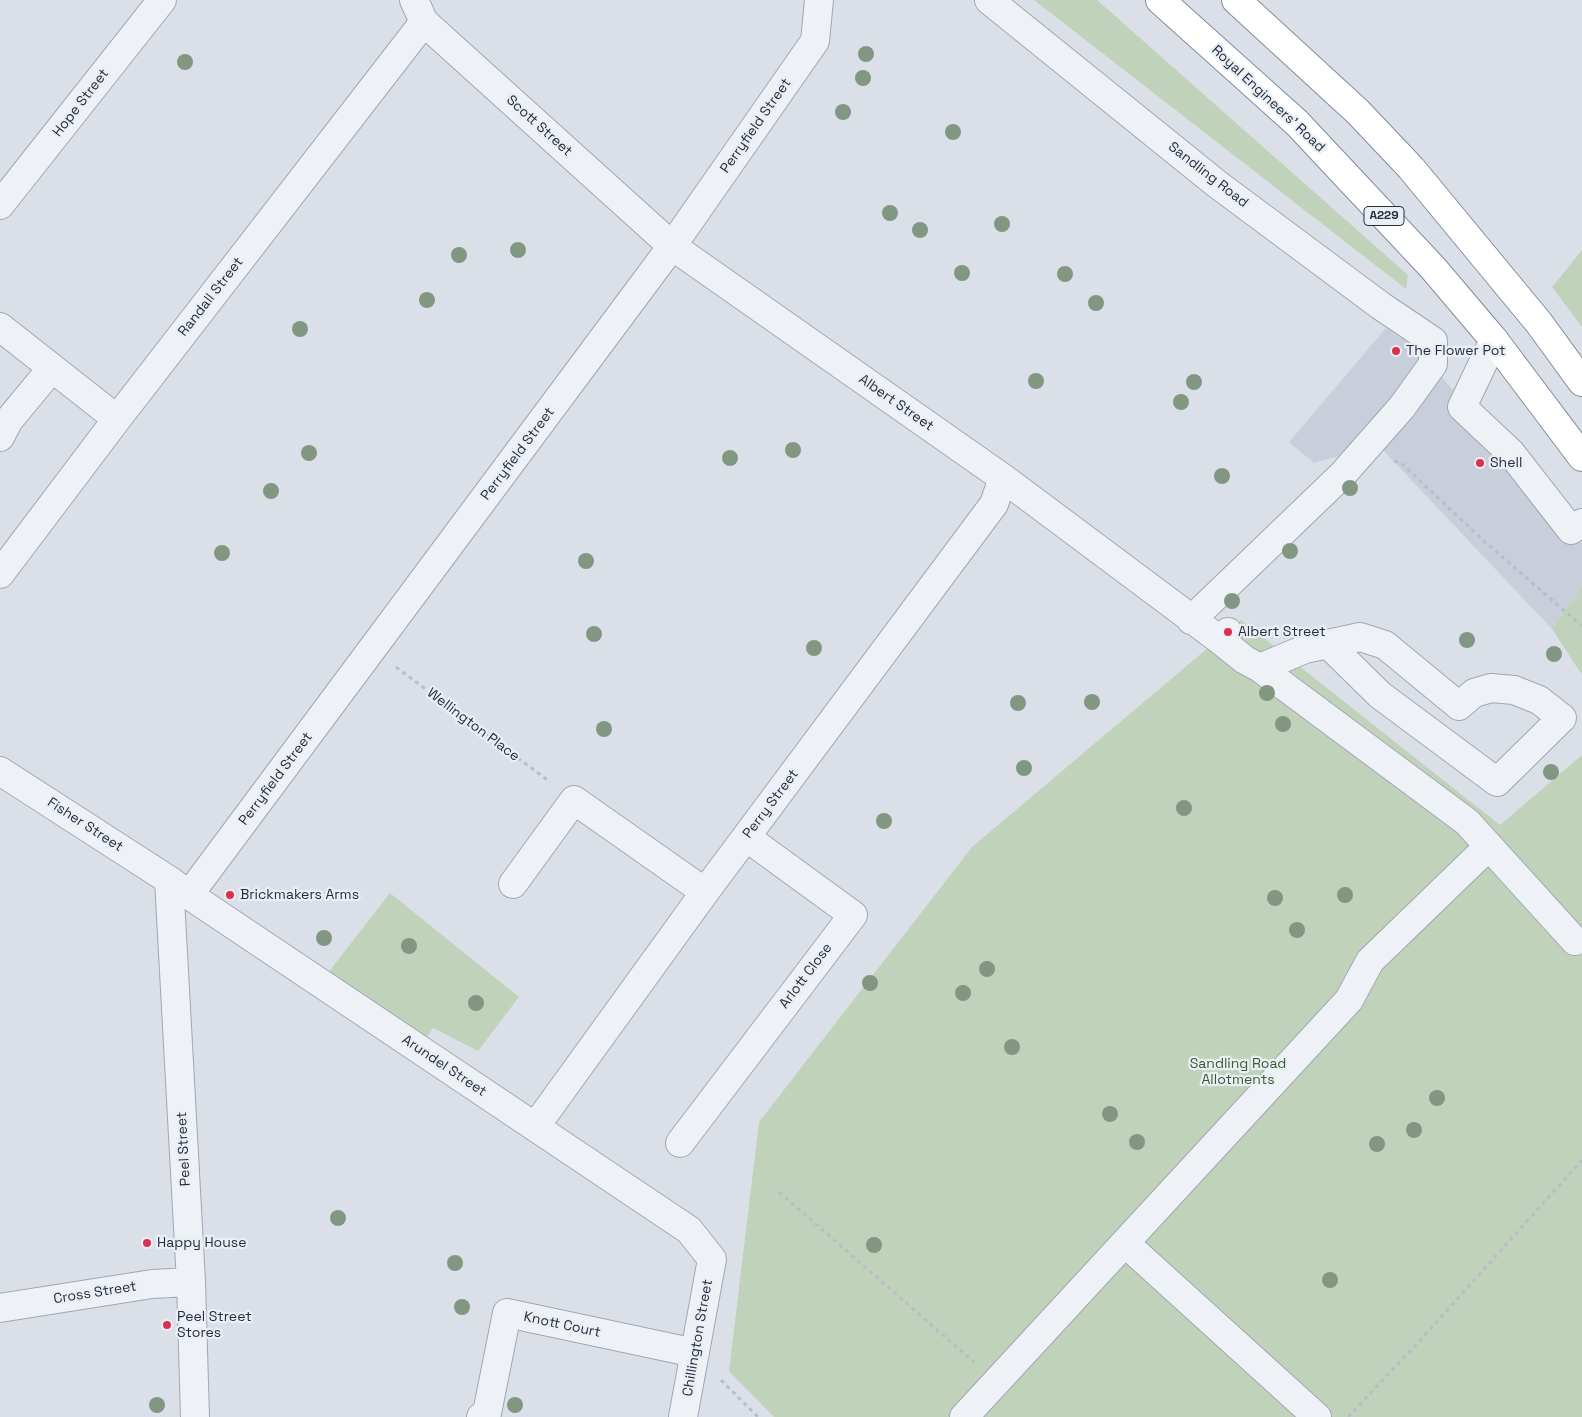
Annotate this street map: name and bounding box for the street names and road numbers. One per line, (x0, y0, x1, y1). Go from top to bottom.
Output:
street label: Royal Engineers' Road (1208, 42, 1328, 156)
street label: Hope Street (49, 66, 113, 140)
street label: Perryfield Street (717, 75, 795, 177)
street label: Scott Street (503, 92, 575, 160)
street label: Sandling Road (1165, 139, 1251, 211)
road number: A229 (1364, 207, 1404, 226)
street label: Randall Street (175, 254, 247, 340)
street label: Albert Street (855, 371, 937, 435)
street label: Perryfield Street (478, 404, 558, 504)
street label: Wellington Place (423, 685, 523, 765)
street label: Perryfield Street (236, 729, 316, 829)
street label: Perry Street (740, 766, 802, 842)
street label: Fisher Street (44, 794, 126, 856)
street label: Arlott Close (776, 940, 836, 1012)
street label: Arundel Street (399, 1032, 489, 1100)
street label: Peel Street (174, 1111, 194, 1187)
street label: Cross Street (52, 1278, 138, 1308)
street label: Chillington Street (679, 1278, 717, 1398)
street label: Knott Court (522, 1309, 602, 1341)

